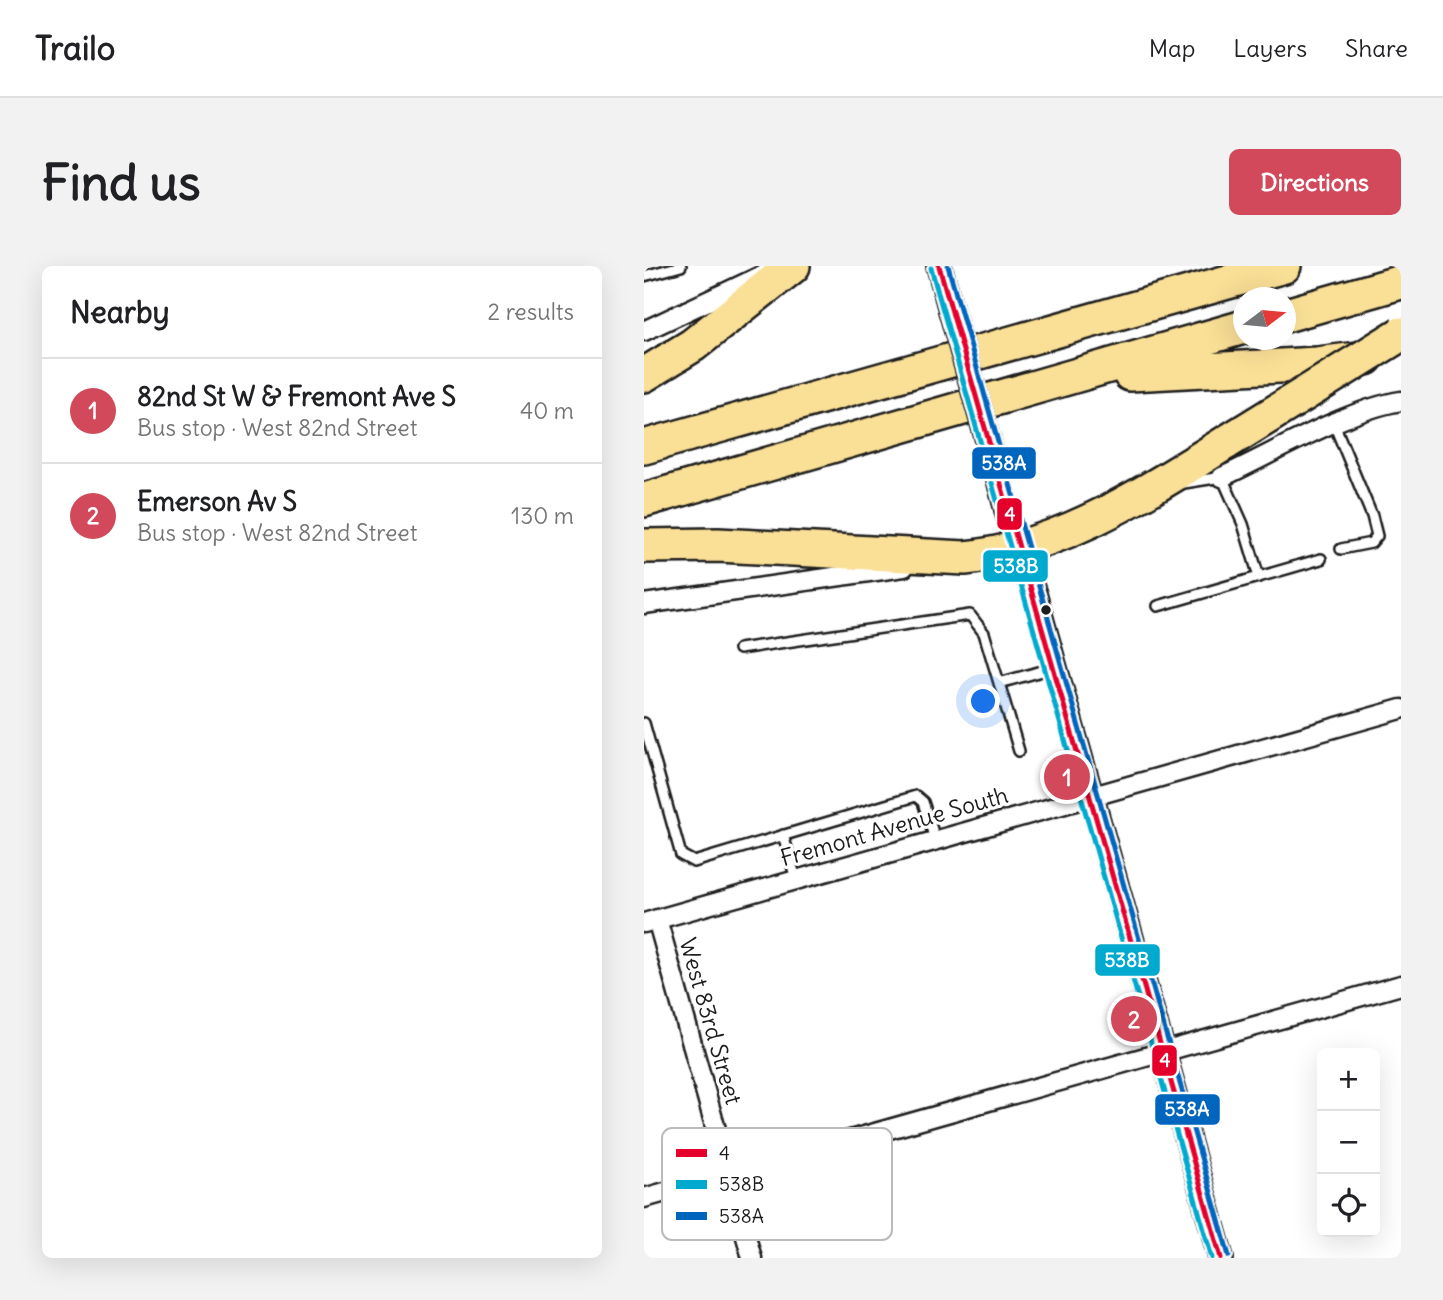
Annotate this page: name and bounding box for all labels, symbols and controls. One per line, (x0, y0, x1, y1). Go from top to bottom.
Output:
text: Trailo (35, 27, 115, 69)
text: Map (1149, 33, 1195, 63)
text: Layers (1233, 33, 1307, 63)
text: Share (1345, 33, 1408, 63)
button: Directions (1229, 149, 1401, 215)
text: Find us (42, 152, 200, 213)
north arrow (1233, 287, 1296, 350)
text: Nearby (70, 293, 170, 331)
text: 2 results (488, 297, 574, 326)
text: 82nd St W & Fremont Ave S (137, 380, 456, 413)
text: 1 (88, 396, 98, 425)
text: 40 m (520, 396, 574, 425)
text: Bus stop · West 82nd Street (137, 413, 417, 442)
line badge: 538A (971, 446, 1037, 480)
text: 538A (982, 451, 1026, 475)
text: Emerson Av S (137, 485, 297, 518)
line badge: 4 (996, 497, 1023, 531)
text: 2 (87, 501, 99, 530)
text: 130 m (511, 501, 574, 530)
text: 4 (1005, 502, 1016, 526)
text: Bus stop · West 82nd Street (137, 518, 417, 547)
line badge: 538B (982, 549, 1049, 583)
text: 538B (993, 554, 1039, 578)
unlabelled marker (1039, 603, 1053, 617)
your location (966, 684, 1000, 718)
pin: 1 (1044, 751, 1090, 803)
street label: Fremont Avenue South (777, 780, 1011, 872)
street label: West 83rd Street (673, 934, 749, 1108)
line badge: 538B (1094, 943, 1161, 977)
text: 538B (1104, 948, 1150, 972)
pin: 2 (1111, 993, 1157, 1045)
line badge: 4 (1151, 1044, 1178, 1077)
text: 4 (1160, 1048, 1171, 1072)
map controls (1317, 1048, 1380, 1237)
button: + (1317, 1048, 1380, 1111)
line badge: 538A (1154, 1093, 1221, 1126)
text: 538A (1165, 1097, 1209, 1121)
button: − (1317, 1111, 1380, 1174)
legend (662, 1128, 892, 1240)
text: 4 (719, 1141, 730, 1165)
text: 538B (719, 1172, 764, 1196)
button: locate (1317, 1174, 1380, 1237)
text: 538A (719, 1204, 764, 1228)

